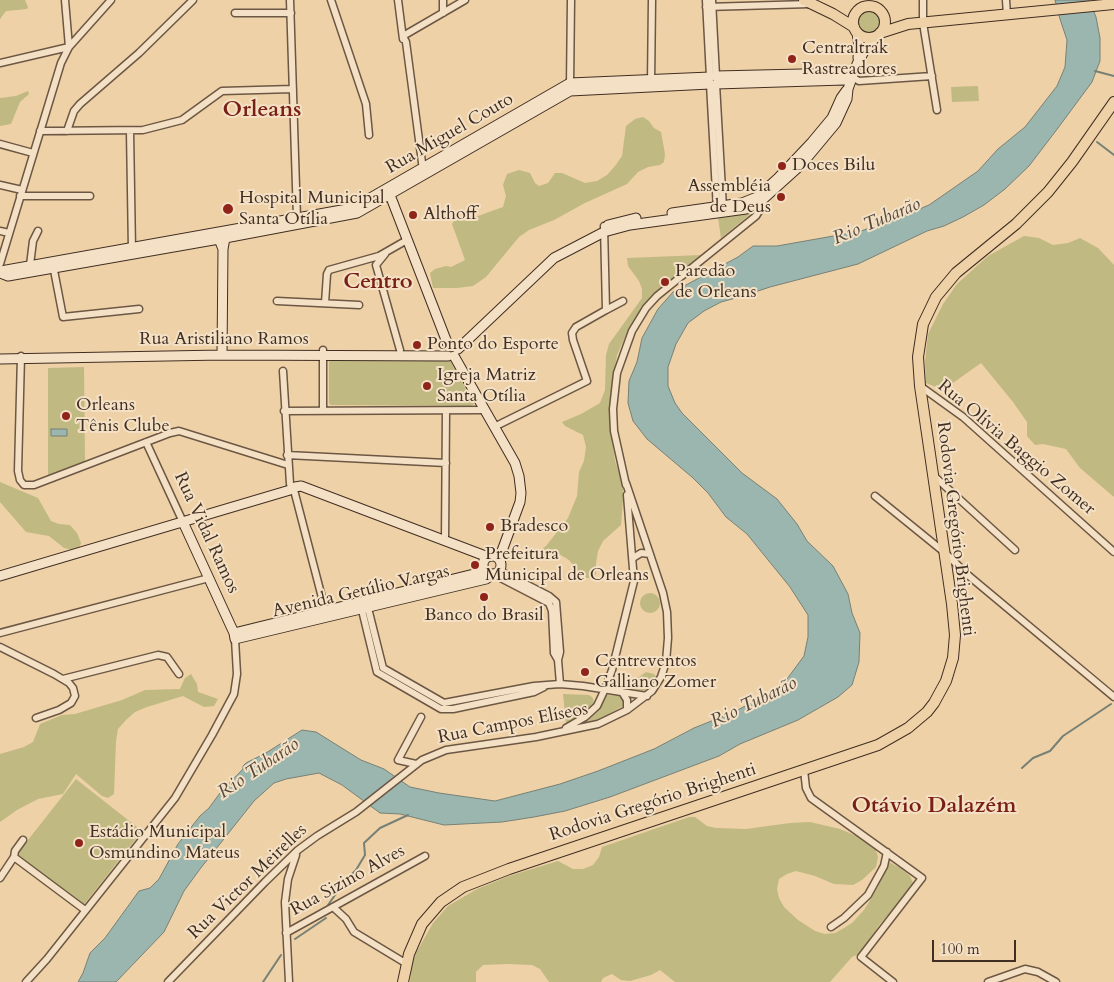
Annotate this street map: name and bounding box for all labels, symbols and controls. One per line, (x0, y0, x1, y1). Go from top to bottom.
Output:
place label: Centraltrak Rastreadores (802, 38, 897, 80)
marker: Centraltrak Rastreadores (786, 53, 798, 65)
street label: Rua Miguel Couto (383, 89, 517, 179)
district label: Orleans (223, 98, 301, 124)
place label: Doces Bilu (792, 155, 875, 177)
marker: Doces Bilu (776, 160, 788, 172)
place label: Assembléia de Deus (688, 176, 771, 218)
place label: Hospital Municipal Santa Otília (239, 188, 385, 230)
marker: Assembléia de Deus (775, 191, 787, 203)
water label: Rio Tubarão (830, 193, 924, 251)
marker: Hospital Municipal Santa Otília (221, 202, 235, 216)
place label: Althoff (423, 204, 476, 226)
marker: Althoff (407, 209, 419, 221)
place label: Paredão de Orleans (675, 261, 756, 304)
district label: Centro (343, 270, 413, 296)
marker: Paredão de Orleans (659, 276, 671, 288)
street label: Rua Aristiliano Ramos (139, 329, 309, 351)
place label: Ponto do Esporte (427, 334, 559, 356)
marker: Ponto do Esporte (411, 339, 423, 351)
place label: Igreja Matriz Santa Otília (437, 365, 536, 408)
street label: Rua Olívia Baggio Zomer (933, 376, 1099, 520)
marker: Igreja Matriz Santa Otília (421, 380, 433, 392)
place label: Orleans Tênis Clube (76, 395, 170, 438)
marker: Orleans Tênis Clube (60, 410, 72, 422)
street label: Rodovia Gregório Brighenti (931, 420, 979, 638)
street label: Rua Vidal Ramos (168, 469, 244, 597)
place label: Bradesco (500, 516, 568, 538)
marker: Bradesco (484, 521, 496, 533)
place label: Prefeitura Municipal de Orleans (485, 544, 649, 586)
marker: Prefeitura Municipal de Orleans (469, 559, 481, 571)
street label: Avenida Getúlio Vargas (270, 561, 452, 623)
marker: Banco do Brasil (478, 591, 490, 603)
place label: Banco do Brasil (424, 605, 544, 627)
place label: Centreventos Galliano Zomer (595, 651, 716, 694)
marker: Centreventos Galliano Zomer (579, 666, 591, 678)
water label: Rio Tubarão (707, 672, 801, 734)
street label: Rua Campos Elíseos (436, 699, 590, 749)
water label: Rio Tubarão (214, 733, 304, 805)
street label: Rodovia Gregório Brighenti (547, 759, 759, 847)
district label: Otávio Dalazém (851, 794, 1017, 820)
street label: Rua Victor Meirelles (184, 820, 312, 944)
place label: Estádio Municipal Osmundino Mateus (89, 822, 240, 864)
marker: Estádio Municipal Osmundino Mateus (73, 837, 85, 849)
street label: Rua Sizino Alves (287, 841, 409, 921)
scale bar (934, 930, 1018, 962)
text: 100 m (940, 939, 980, 959)

